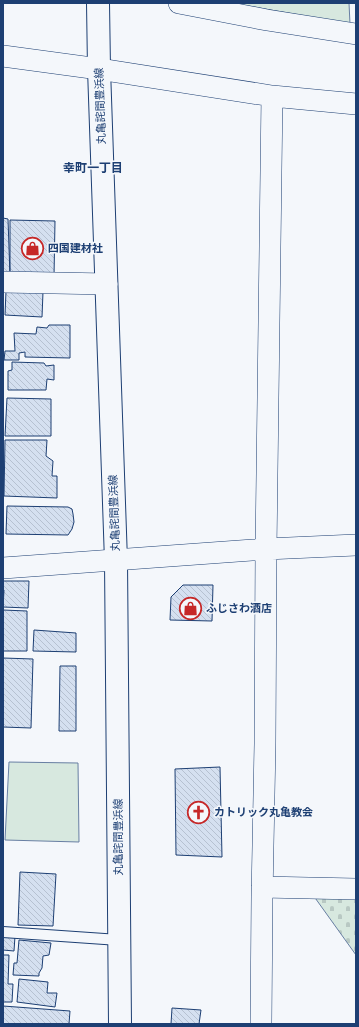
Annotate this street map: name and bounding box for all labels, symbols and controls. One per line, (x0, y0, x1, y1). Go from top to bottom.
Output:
street label: 丸亀詫間豊浜線 (92, 67, 108, 145)
district label: 幸町一丁目 (63, 160, 123, 176)
shop icon: 四国建材社 (19, 235, 45, 261)
place label: 四国建材社 (48, 241, 103, 255)
street label: 丸亀詫間豊浜線 (106, 474, 122, 552)
shop icon: ふじさわ酒店 (178, 595, 204, 621)
place label: ふじさわ酒店 (206, 601, 272, 615)
street label: 丸亀詫間豊浜線 (111, 799, 125, 876)
church icon: カトリック丸亀教会 (185, 799, 211, 825)
place label: カトリック丸亀教会 (214, 805, 313, 819)

